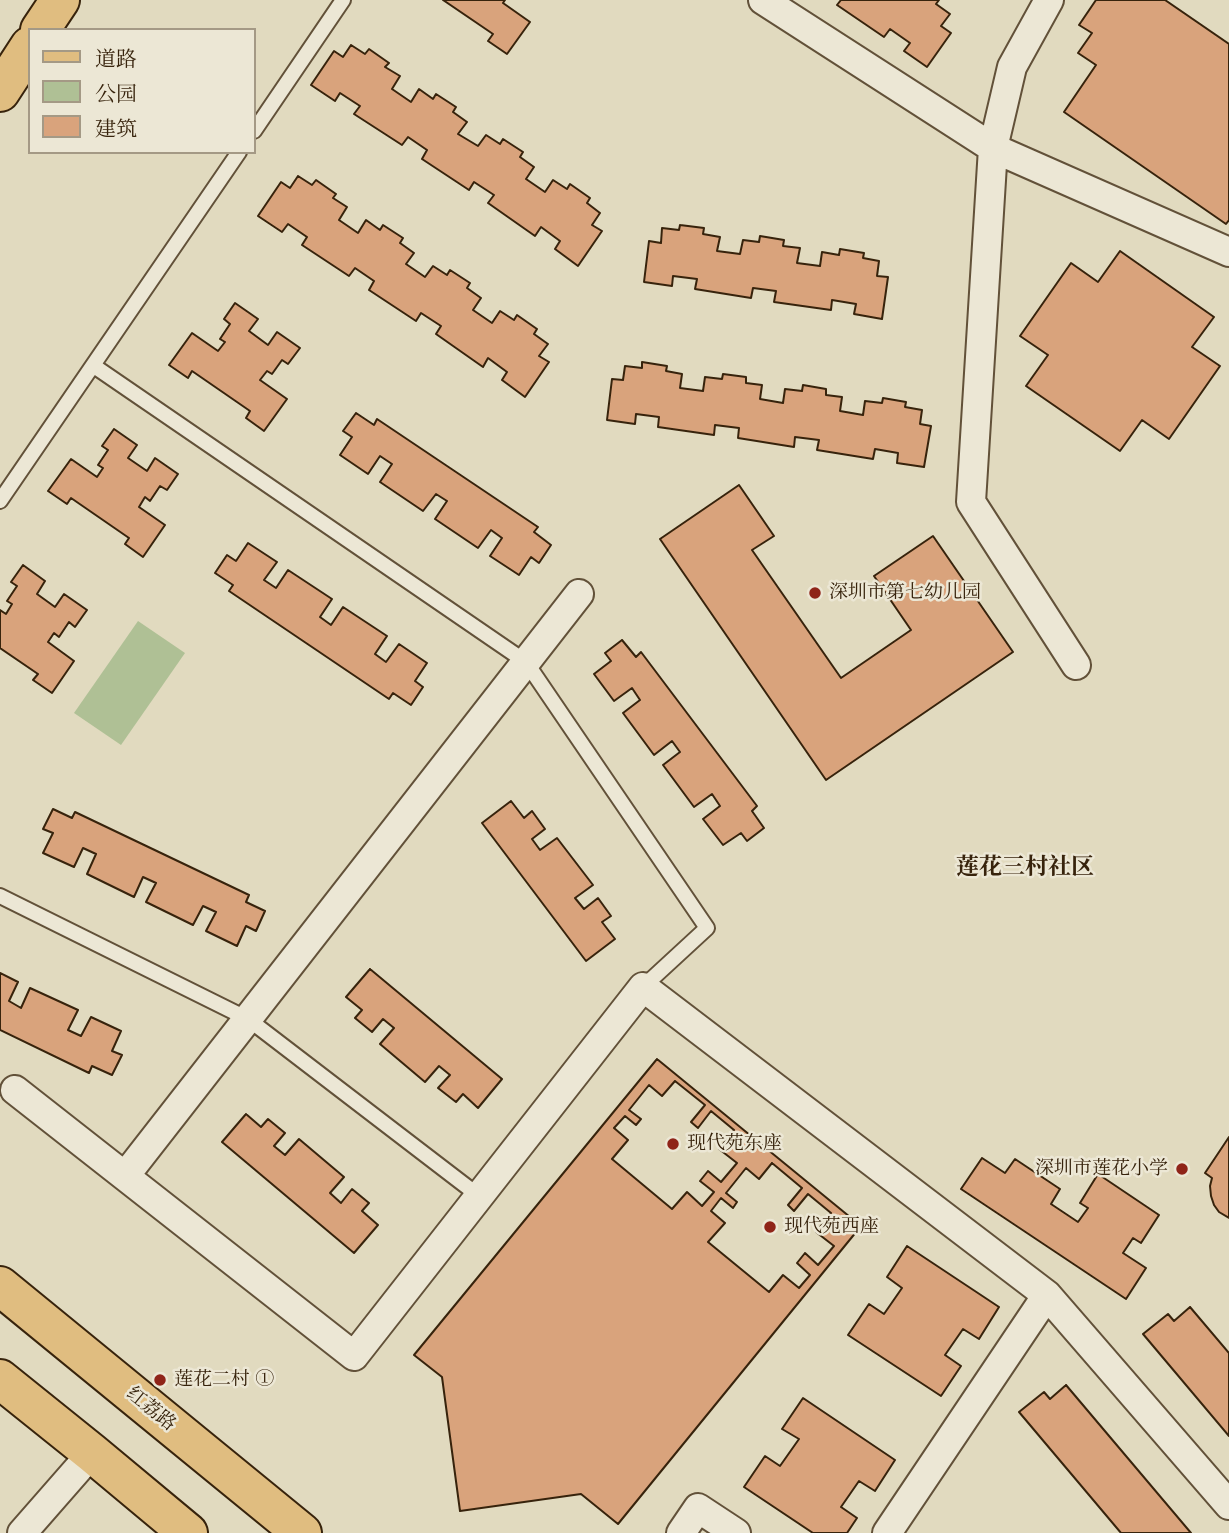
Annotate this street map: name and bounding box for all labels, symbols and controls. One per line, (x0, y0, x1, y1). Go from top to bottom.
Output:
legend (28, 28, 256, 154)
text: 道路 (95, 46, 137, 71)
text: 公园 (95, 81, 137, 106)
text: 建筑 (95, 116, 137, 141)
place label: 深圳市第七幼儿园 (829, 582, 981, 604)
marker: 深圳市第七幼儿园 (807, 585, 823, 601)
district label: 莲花三村社区 (956, 853, 1094, 881)
place label: 现代苑东座 (687, 1133, 782, 1155)
marker: 现代苑东座 (665, 1136, 681, 1152)
place label: 深圳市莲花小学 (1035, 1158, 1168, 1180)
marker: 深圳市莲花小学 (1174, 1161, 1190, 1177)
place label: 现代苑西座 (784, 1216, 879, 1238)
marker: 现代苑西座 (762, 1219, 778, 1235)
place label: 莲花二村 ① (174, 1369, 274, 1391)
marker: 莲花二村 ① (152, 1372, 168, 1388)
street label: 红荔路 (122, 1382, 180, 1436)

